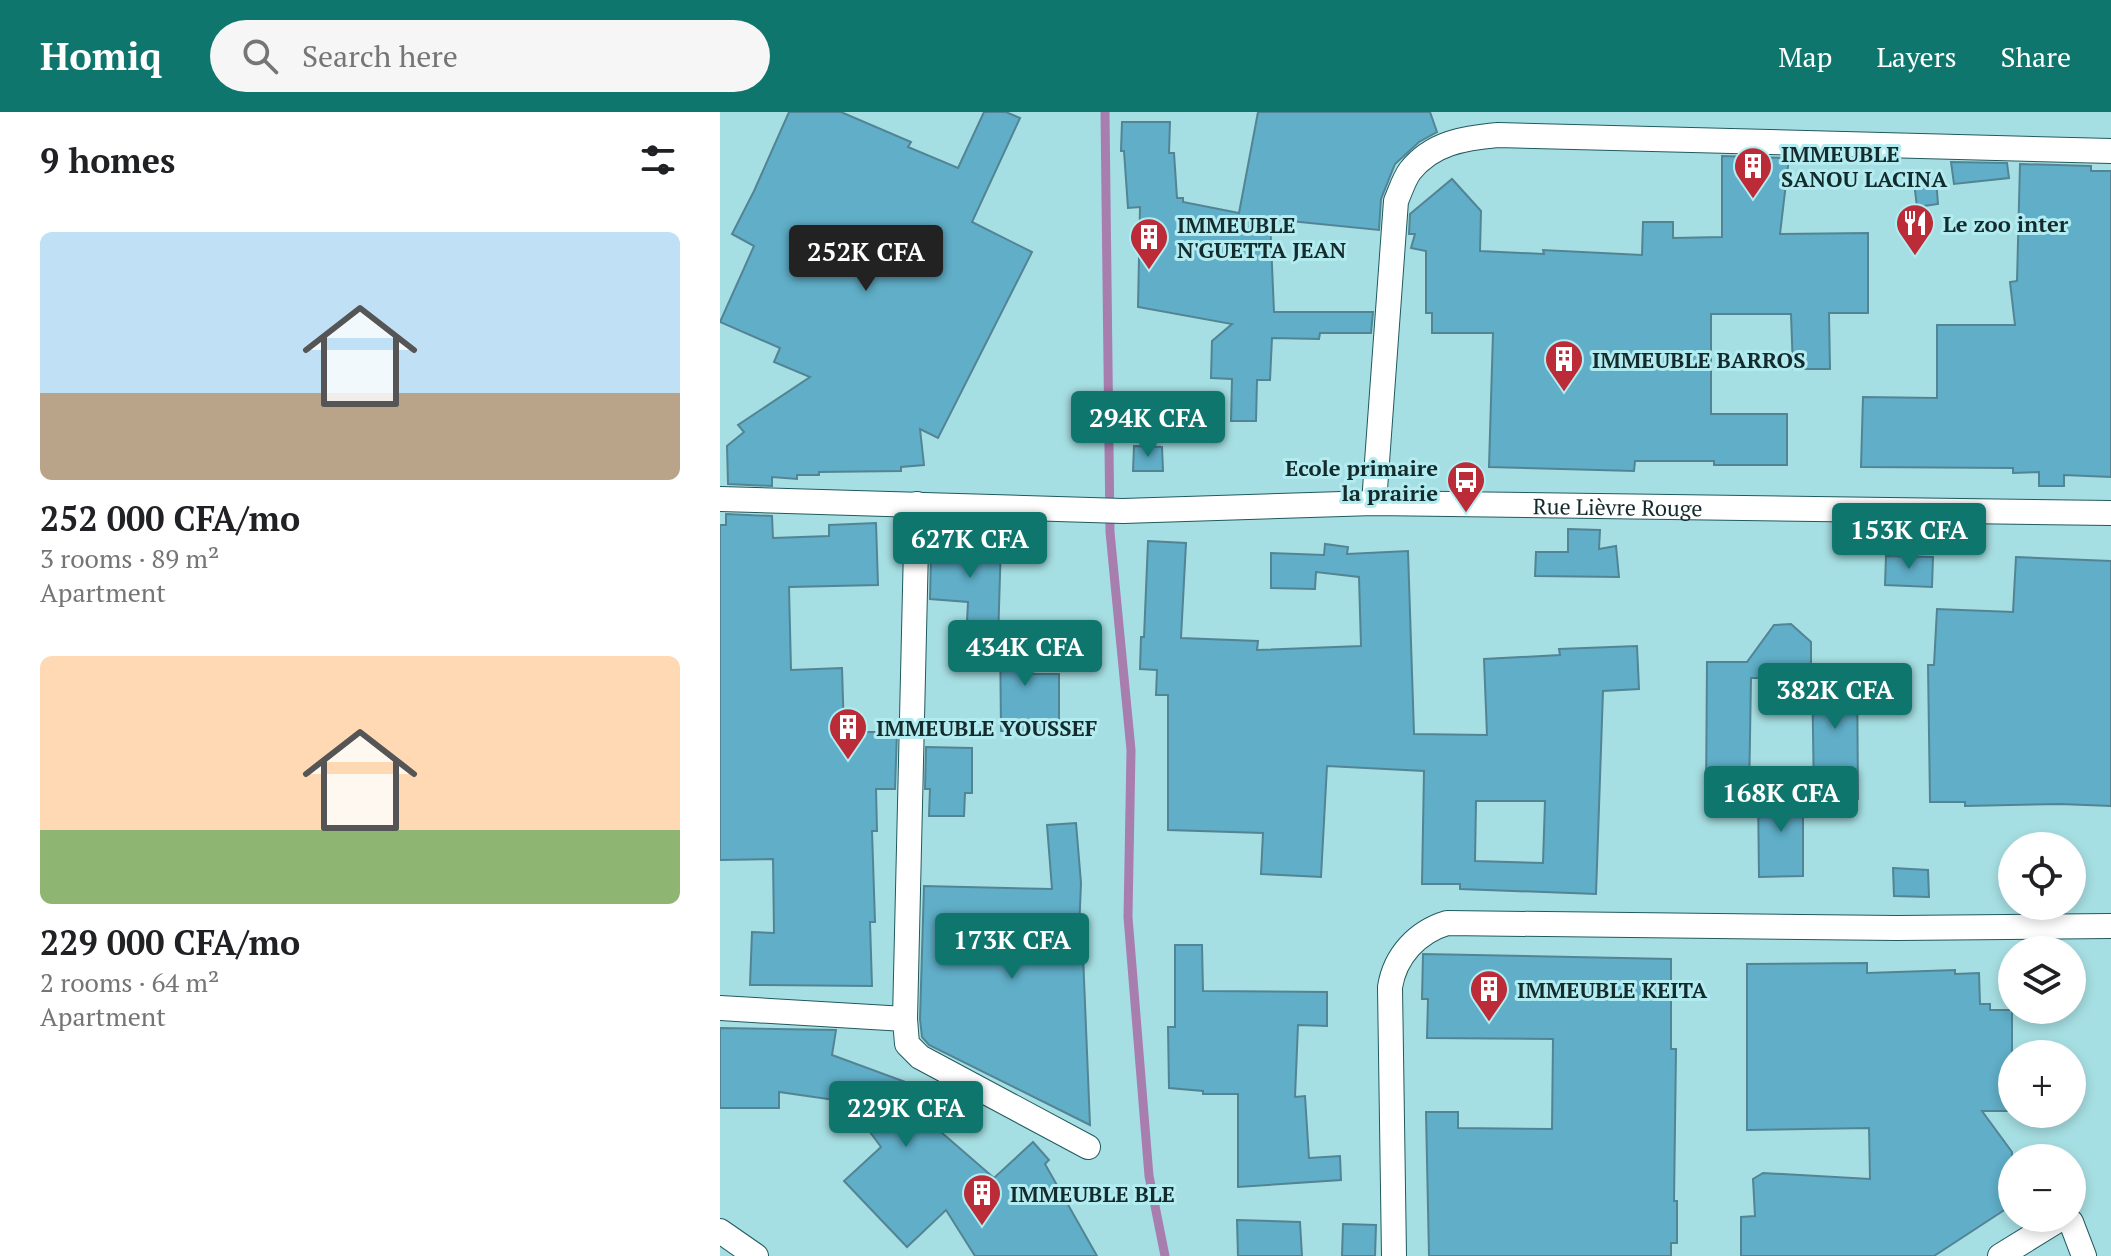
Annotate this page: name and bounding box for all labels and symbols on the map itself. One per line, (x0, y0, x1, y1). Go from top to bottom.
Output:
place label: IMMEUBLE SANOU LACINA (1781, 139, 1948, 193)
building icon: IMMEUBLE SANOU LACINA (1732, 145, 1774, 200)
restaurant icon: Le zoo inter (1894, 202, 1936, 257)
place label: Le zoo inter (1943, 209, 2069, 238)
place label: IMMEUBLE N'GUETTA JEAN (1177, 210, 1347, 264)
building icon: IMMEUBLE N'GUETTA JEAN (1128, 216, 1170, 271)
pin: 252K CFA (783, 225, 949, 293)
building icon: IMMEUBLE BARROS (1543, 338, 1585, 393)
place label: IMMEUBLE BARROS (1592, 345, 1805, 374)
pin: 294K CFA (1065, 391, 1231, 459)
place label: Ecole primaire la prairie (1285, 453, 1438, 507)
bus stop icon: Ecole primaire la prairie (1445, 459, 1487, 514)
street label: Rue Lièvre Rouge (1533, 491, 1703, 522)
pin: 153K CFA (1826, 503, 1992, 571)
pin: 627K CFA (887, 512, 1053, 580)
pin: 434K CFA (942, 620, 1108, 688)
pin: 382K CFA (1752, 663, 1918, 731)
building icon: IMMEUBLE YOUSSEF (827, 706, 869, 761)
place label: IMMEUBLE YOUSSEF (876, 713, 1097, 742)
pin: 168K CFA (1698, 766, 1864, 834)
pin: 173K CFA (929, 913, 1095, 981)
building icon: IMMEUBLE KEITA (1468, 968, 1510, 1023)
place label: IMMEUBLE KEITA (1517, 975, 1708, 1004)
pin: 229K CFA (823, 1081, 989, 1149)
building icon: IMMEUBLE BLE (961, 1172, 1003, 1227)
place label: IMMEUBLE BLE (1010, 1179, 1175, 1208)

